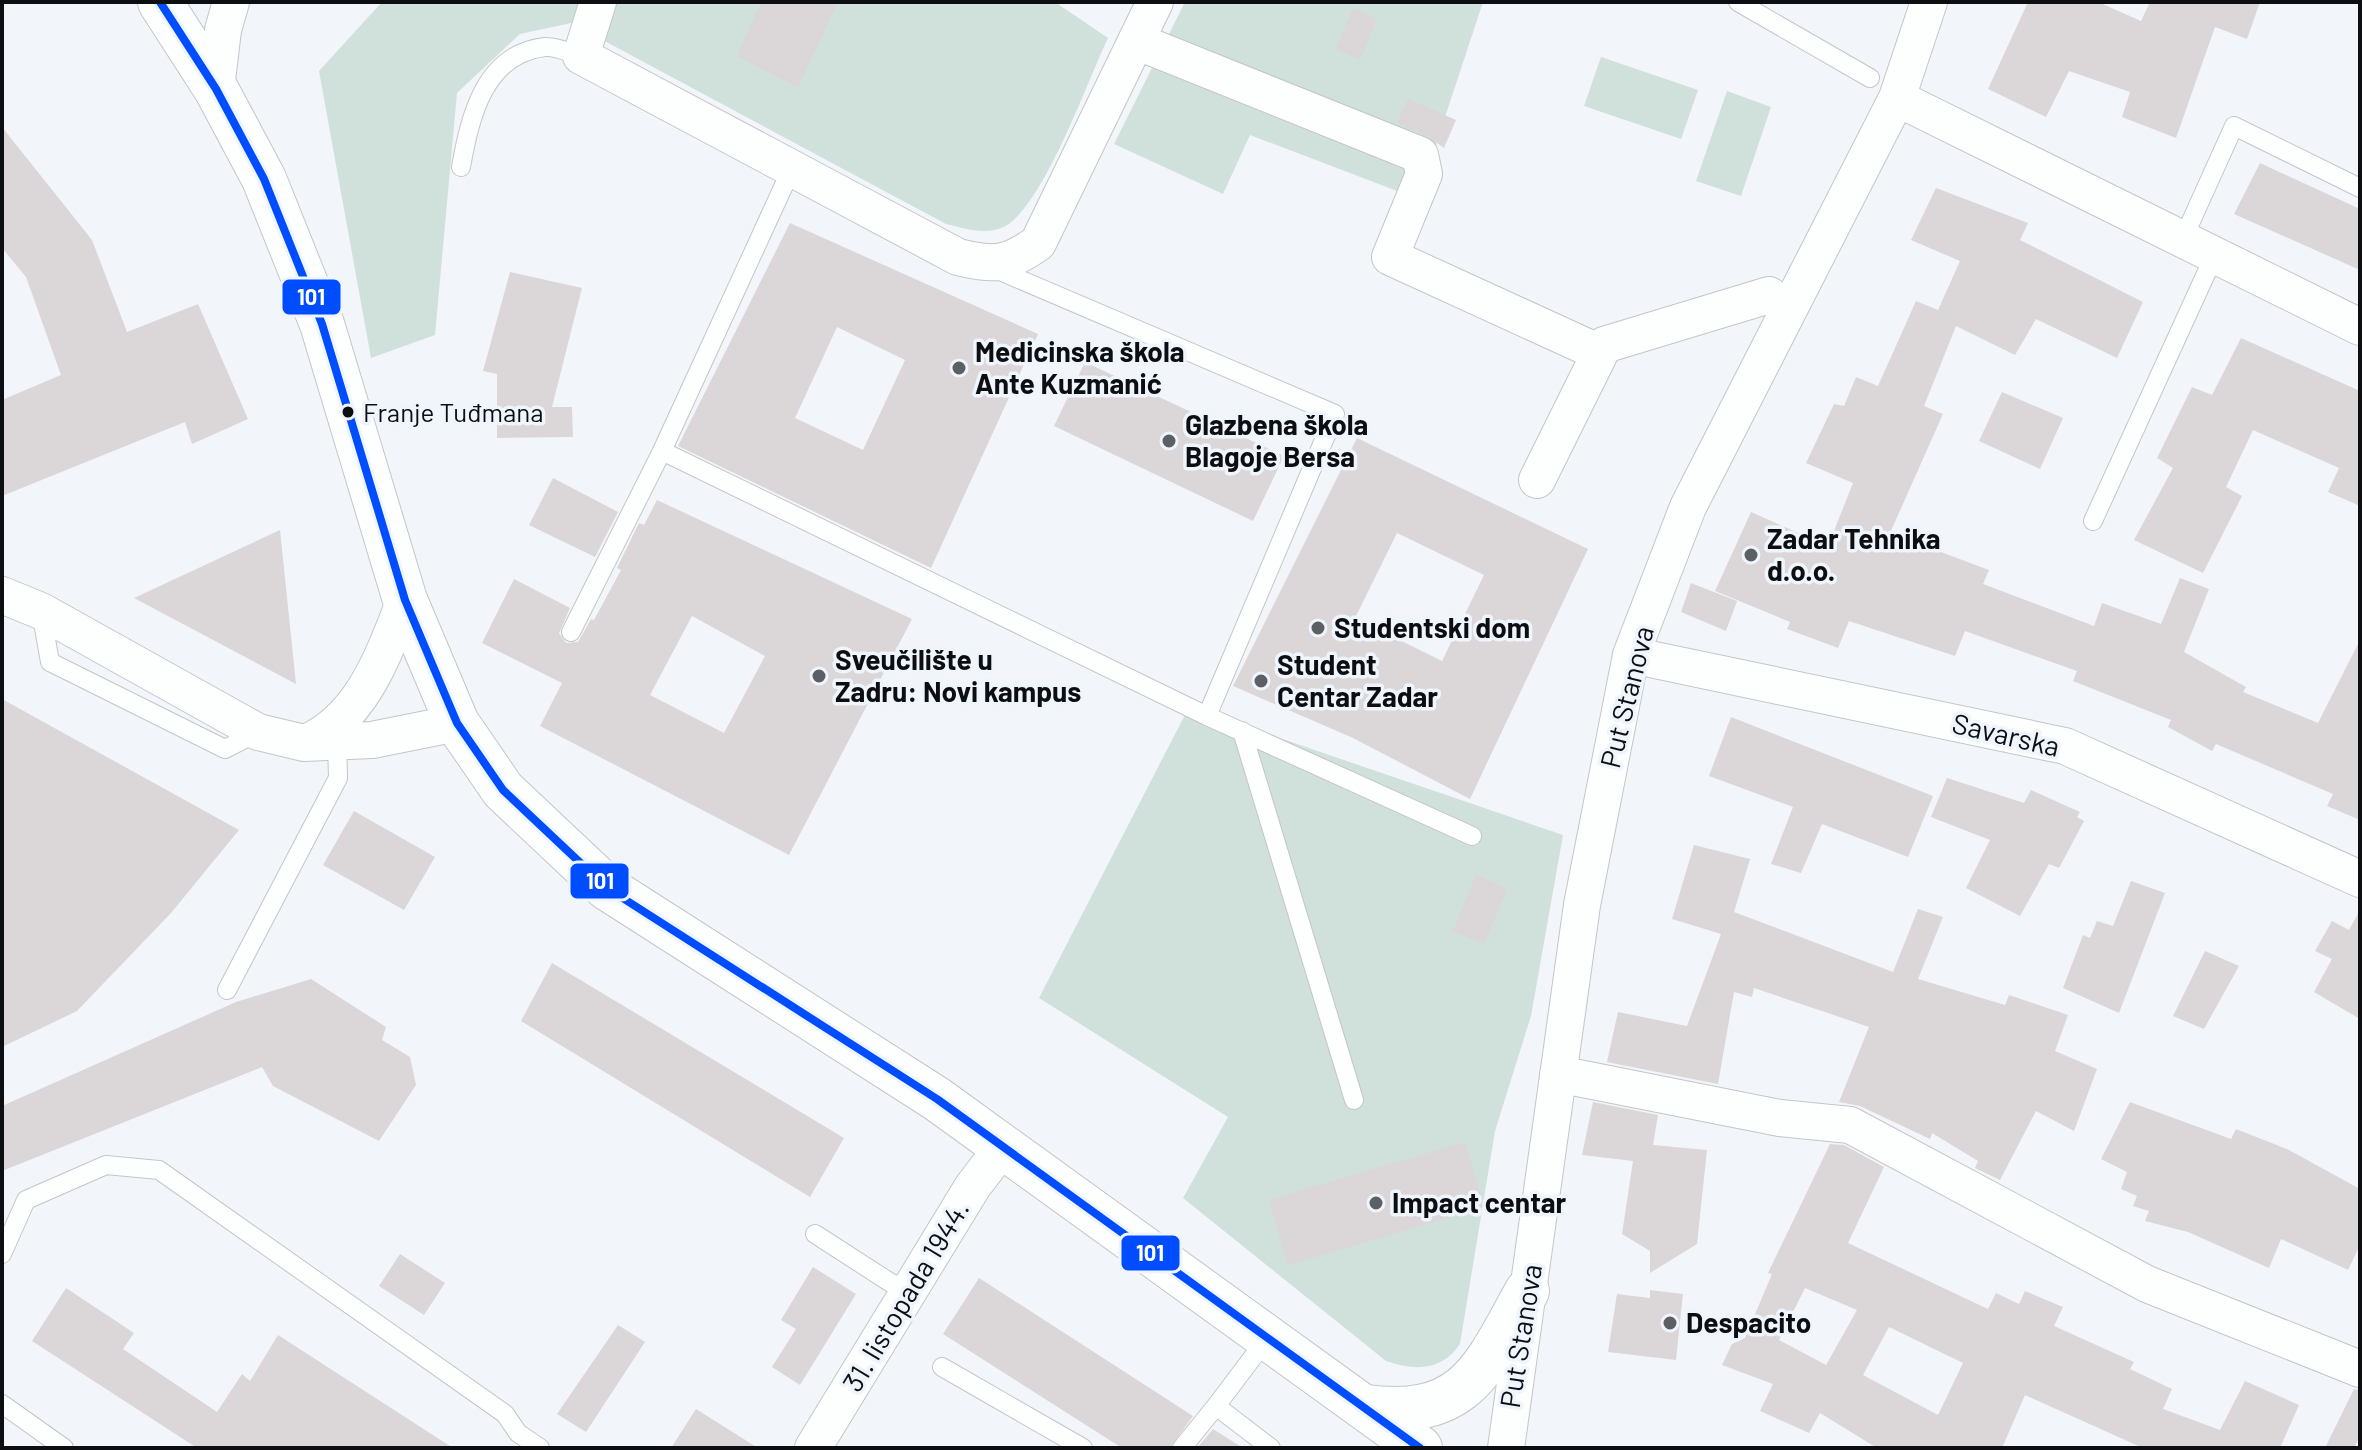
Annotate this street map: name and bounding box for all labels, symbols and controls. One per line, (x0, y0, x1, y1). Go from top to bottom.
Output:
line badge: 101 (281, 278, 342, 316)
text: 101 (297, 283, 325, 309)
place label: Medicinska škola Ante Kuzmanić (975, 334, 1185, 400)
marker: Medicinska škola Ante Kuzmanić (950, 359, 968, 377)
place label: Franje Tuđmana (363, 396, 544, 427)
marker: Franje Tuđmana (340, 404, 356, 420)
place label: Glazbena škola Blagoje Bersa (1185, 407, 1368, 473)
marker: Glazbena škola Blagoje Bersa (1160, 432, 1178, 450)
place label: Zadar Tehnika d.o.o. (1767, 521, 1941, 587)
marker: Zadar Tehnika d.o.o. (1742, 546, 1760, 564)
place label: Studentski dom (1334, 610, 1530, 644)
marker: Studentski dom (1309, 619, 1327, 637)
street label: Put Stanova (1592, 622, 1660, 771)
place label: Sveučilište u Zadru: Novi kampus (835, 642, 1081, 708)
place label: Student Centar Zadar (1277, 647, 1438, 713)
marker: Sveučilište u Zadru: Novi kampus (810, 667, 828, 685)
marker: Student Centar Zadar (1252, 672, 1270, 690)
street label: Savarska (1949, 705, 2063, 763)
line badge: 101 (569, 862, 630, 900)
text: 101 (586, 867, 614, 893)
place label: Impact centar (1392, 1185, 1567, 1219)
street label: 31. listopada 1944. (835, 1194, 976, 1397)
marker: Impact centar (1367, 1194, 1385, 1212)
line badge: 101 (1120, 1234, 1181, 1272)
text: 101 (1136, 1239, 1164, 1265)
street label: Put Stanova (1492, 1262, 1548, 1410)
place label: Despacito (1686, 1305, 1811, 1339)
marker: Despacito (1661, 1314, 1679, 1332)

